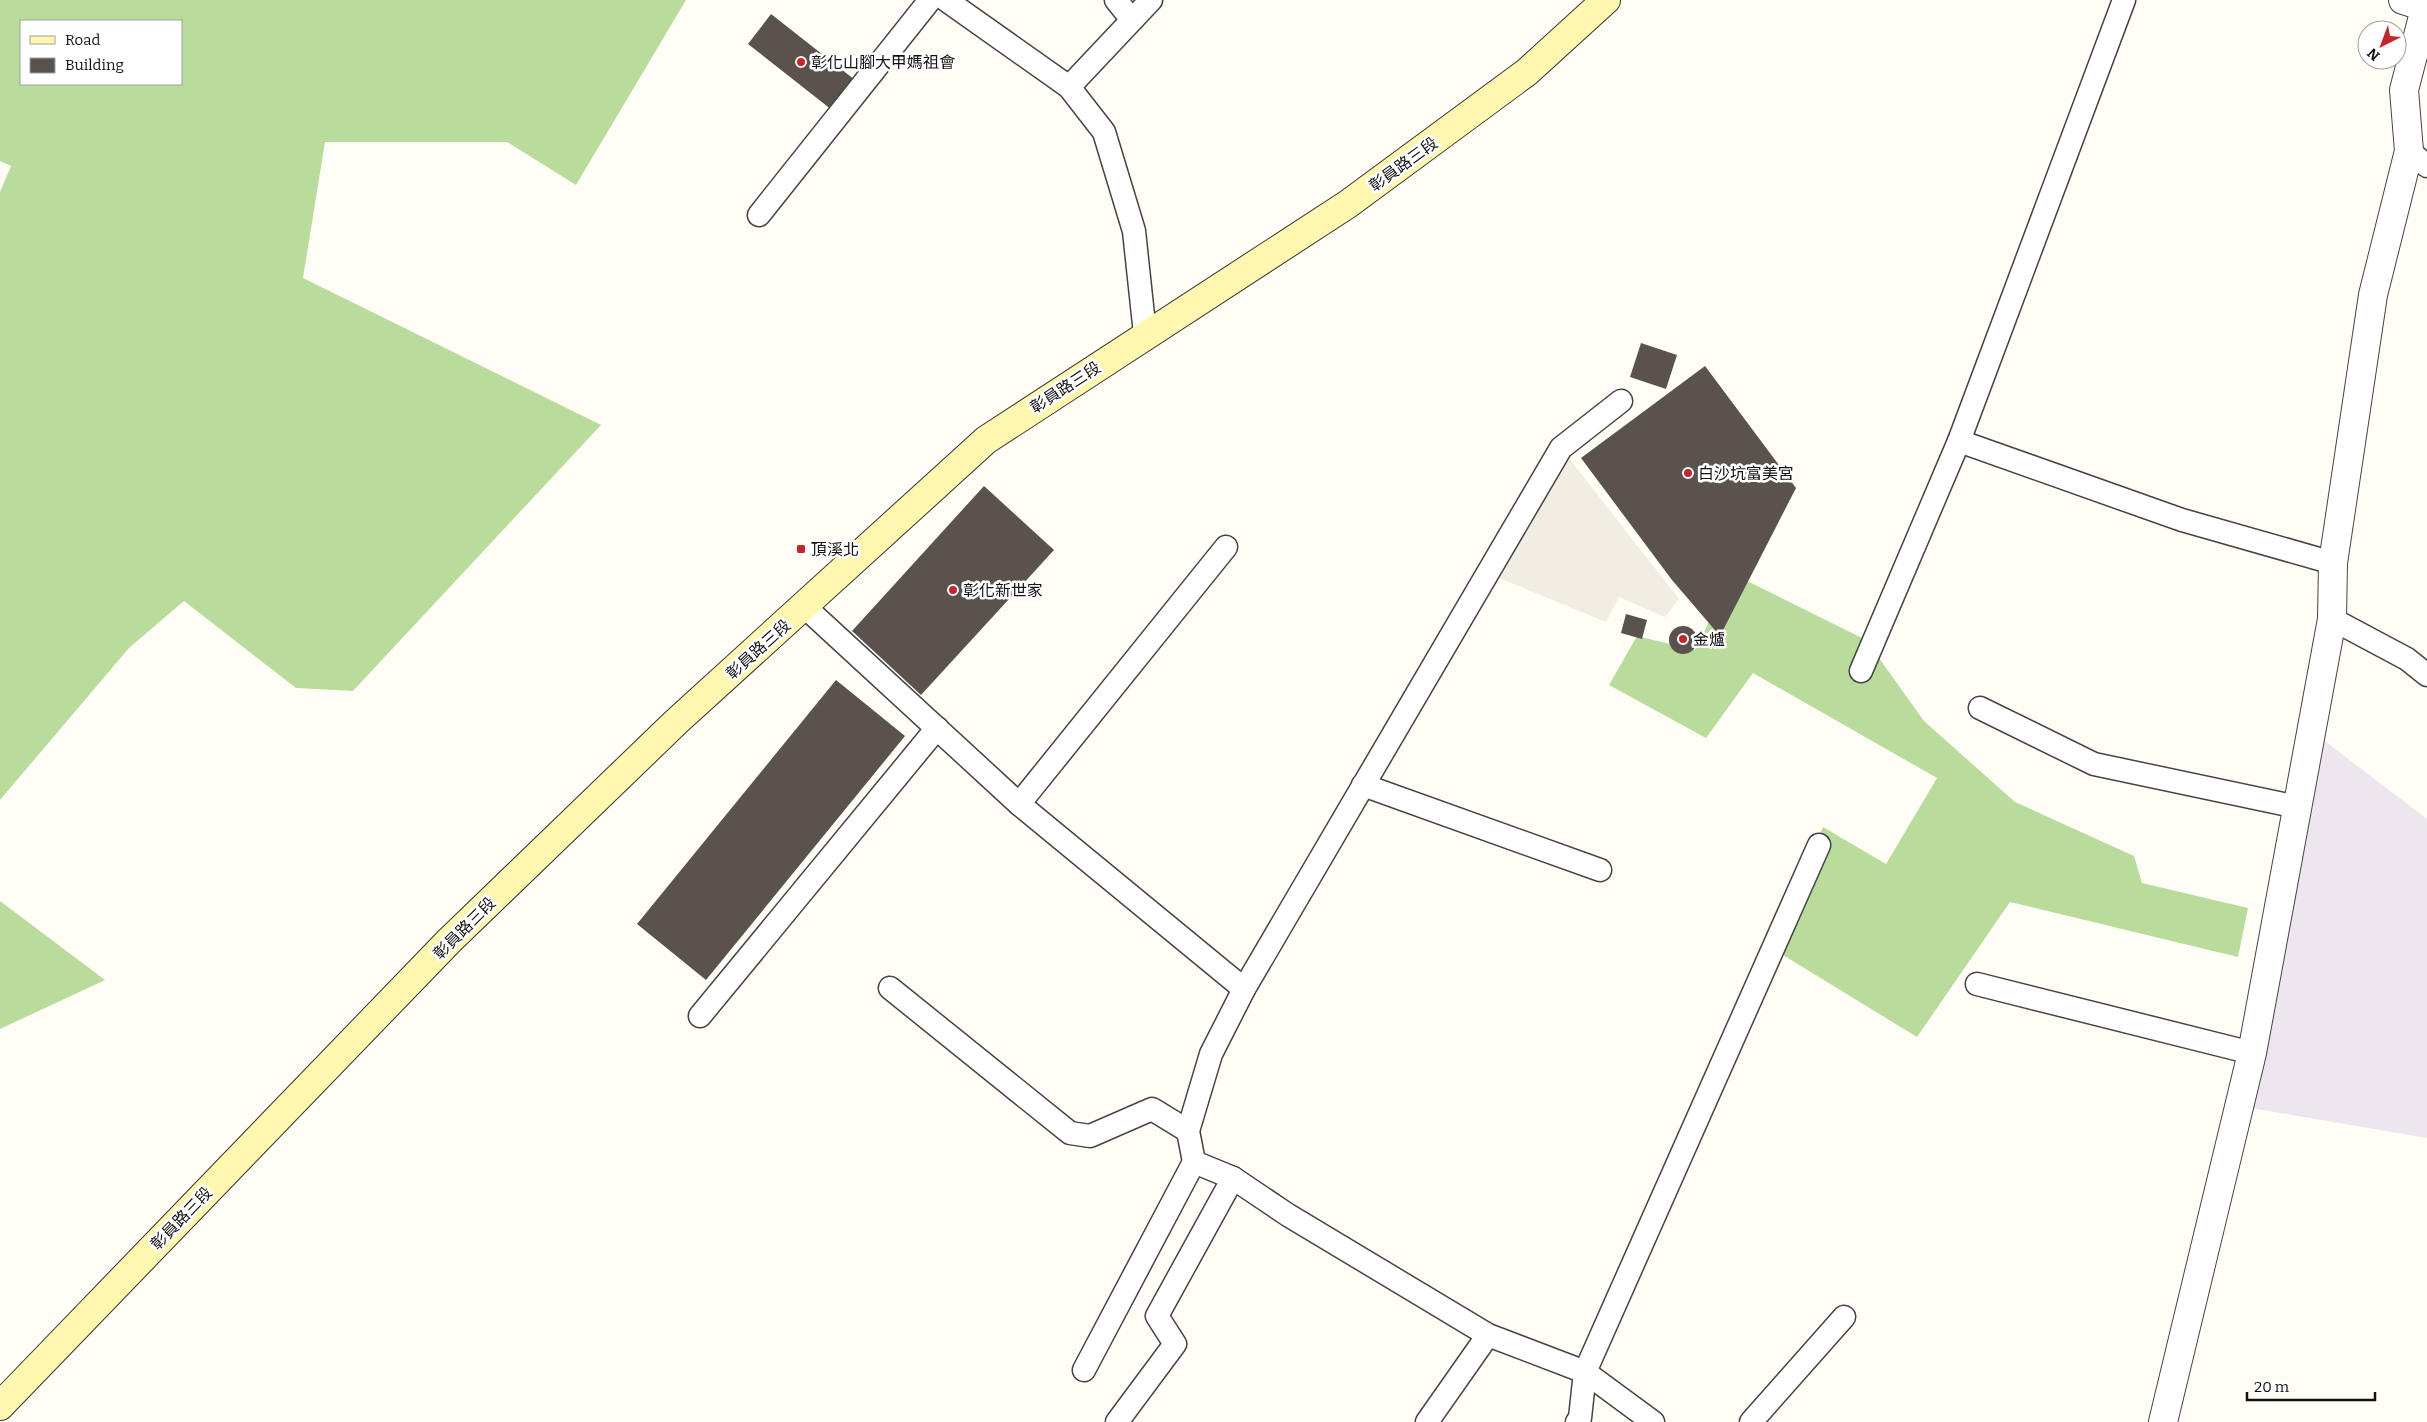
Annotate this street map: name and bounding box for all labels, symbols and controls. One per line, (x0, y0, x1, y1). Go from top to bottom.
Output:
legend (20, 20, 182, 85)
north arrow (2357, 20, 2407, 70)
text: Road (65, 31, 100, 49)
text: N (2364, 44, 2383, 64)
place label: 彰化山腳大甲媽祖會 (811, 53, 955, 72)
text: Building (65, 56, 124, 74)
marker: 彰化山腳大甲媽祖會 (795, 56, 807, 68)
street label: 彰員路三段 (1365, 133, 1441, 196)
street label: 彰員路三段 (1027, 358, 1104, 417)
place label: 白沙坑富美宮 (1698, 464, 1794, 483)
marker: 白沙坑富美宮 (1682, 467, 1694, 479)
place label: 頂溪北 (811, 540, 859, 559)
marker: 頂溪北 (795, 543, 807, 555)
place label: 彰化新世家 (963, 581, 1043, 600)
marker: 彰化新世家 (947, 584, 959, 596)
street label: 彰員路三段 (722, 616, 794, 683)
place label: 金爐 (1693, 630, 1725, 649)
marker: 金爐 (1677, 633, 1689, 645)
street label: 彰員路三段 (429, 893, 499, 963)
street label: 彰員路三段 (147, 1183, 216, 1254)
scale bar (2247, 1370, 2374, 1402)
text: 20 m (2254, 1378, 2290, 1396)

